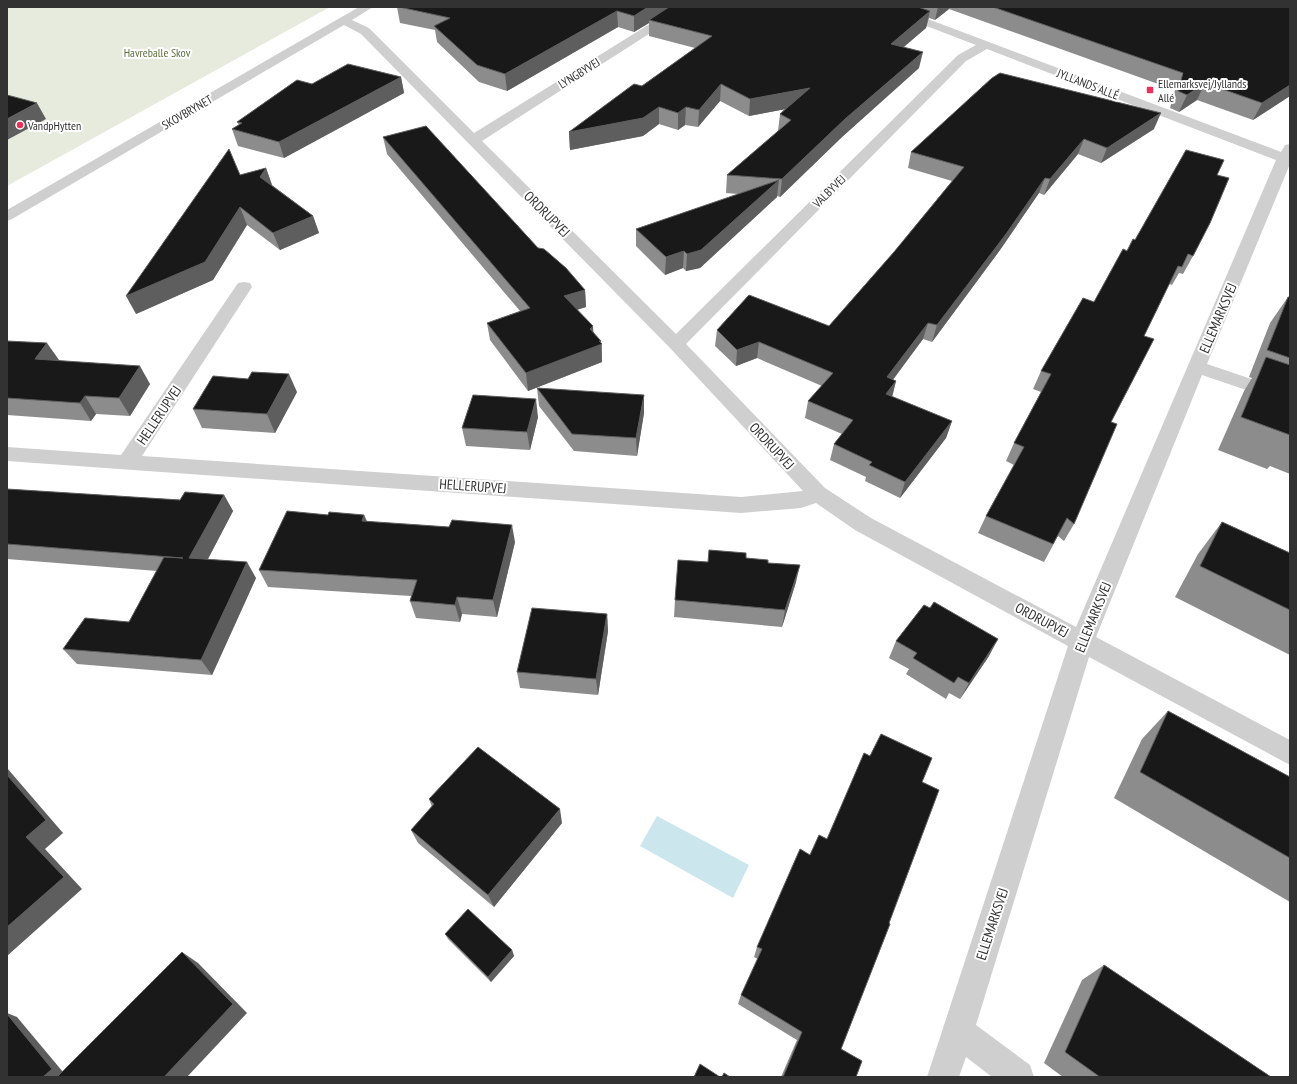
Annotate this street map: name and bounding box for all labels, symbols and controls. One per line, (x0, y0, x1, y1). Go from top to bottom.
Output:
park label: Havreballe Skov (124, 45, 191, 60)
street label: LYNGBYVEJ (555, 54, 603, 92)
street label: JYLLANDS ALLÉ (1054, 65, 1121, 103)
place label: Ellemarksvej/Jyllands Allé (1158, 76, 1246, 105)
marker: Ellemarksvej/Jyllands Allé (1145, 85, 1155, 95)
street label: SKOVBRYNET (159, 91, 216, 132)
place label: VandpHytten (27, 118, 81, 133)
marker: VandpHytten (15, 120, 25, 130)
street label: VALBYVEJ (809, 171, 849, 211)
street label: ORDRUPVEJ (520, 187, 574, 241)
street label: ELLEMARKSVEJ (1195, 280, 1241, 356)
street label: HELLERUPVEJ (133, 382, 185, 448)
street label: ORDRUPVEJ (746, 419, 798, 473)
street label: HELLERUPVEJ (439, 475, 507, 497)
street label: ELLEMARKSVEJ (1071, 579, 1115, 655)
street label: ORDRUPVEJ (1012, 598, 1072, 642)
street label: ELLEMARKSVEJ (972, 886, 1012, 962)

